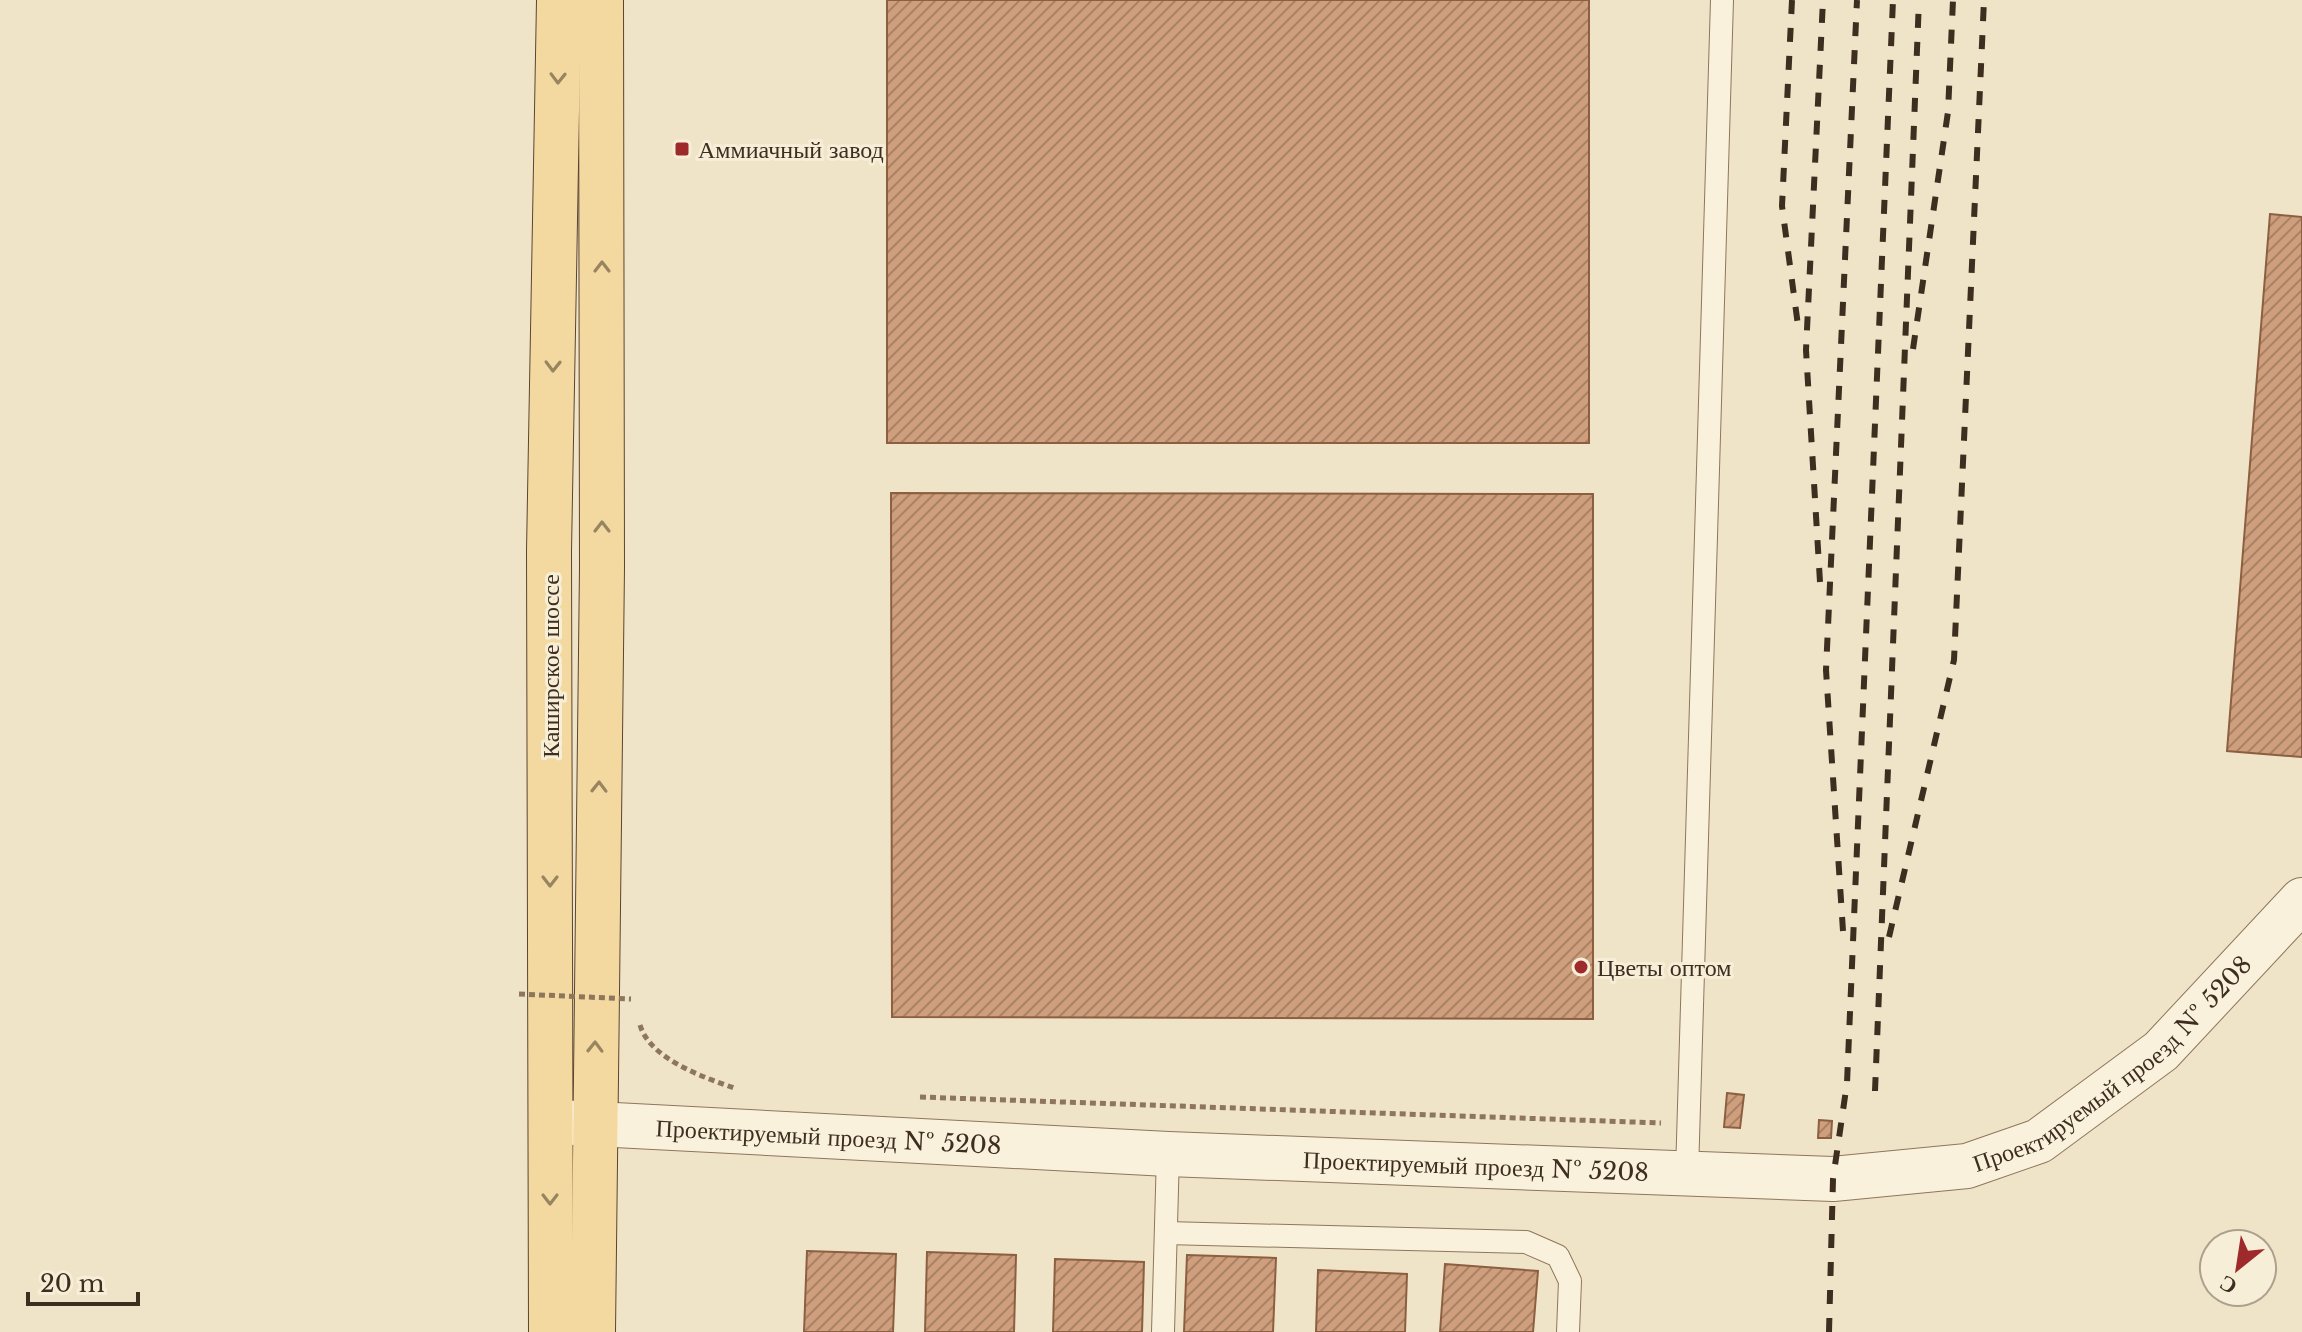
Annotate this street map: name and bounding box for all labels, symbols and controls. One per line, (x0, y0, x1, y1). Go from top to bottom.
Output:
one-way arrow (549, 72, 566, 85)
place label: Аммиачный завод (698, 135, 884, 164)
marker: Аммиачный завод (673, 140, 691, 158)
one-way arrow (593, 260, 611, 273)
one-way arrow (544, 360, 561, 373)
one-way arrow (593, 520, 611, 533)
street label: Каширское шоссе (536, 574, 565, 758)
one-way arrow (590, 780, 607, 793)
one-way arrow (541, 875, 559, 888)
street label: Проектируемый проезд № 5208 (1969, 950, 2257, 1177)
place label: Цветы оптом (1597, 953, 1731, 982)
marker: Цветы оптом (1572, 958, 1590, 976)
one-way arrow (586, 1040, 604, 1053)
street label: Проектируемый проезд № 5208 (655, 1113, 1002, 1160)
street label: Проектируемый проезд № 5208 (1302, 1145, 1649, 1187)
one-way arrow (541, 1193, 559, 1206)
north arrow (2198, 1228, 2278, 1308)
scale bar (28, 1256, 138, 1306)
text: 20 m (40, 1269, 105, 1298)
text: С (2215, 1269, 2242, 1301)

